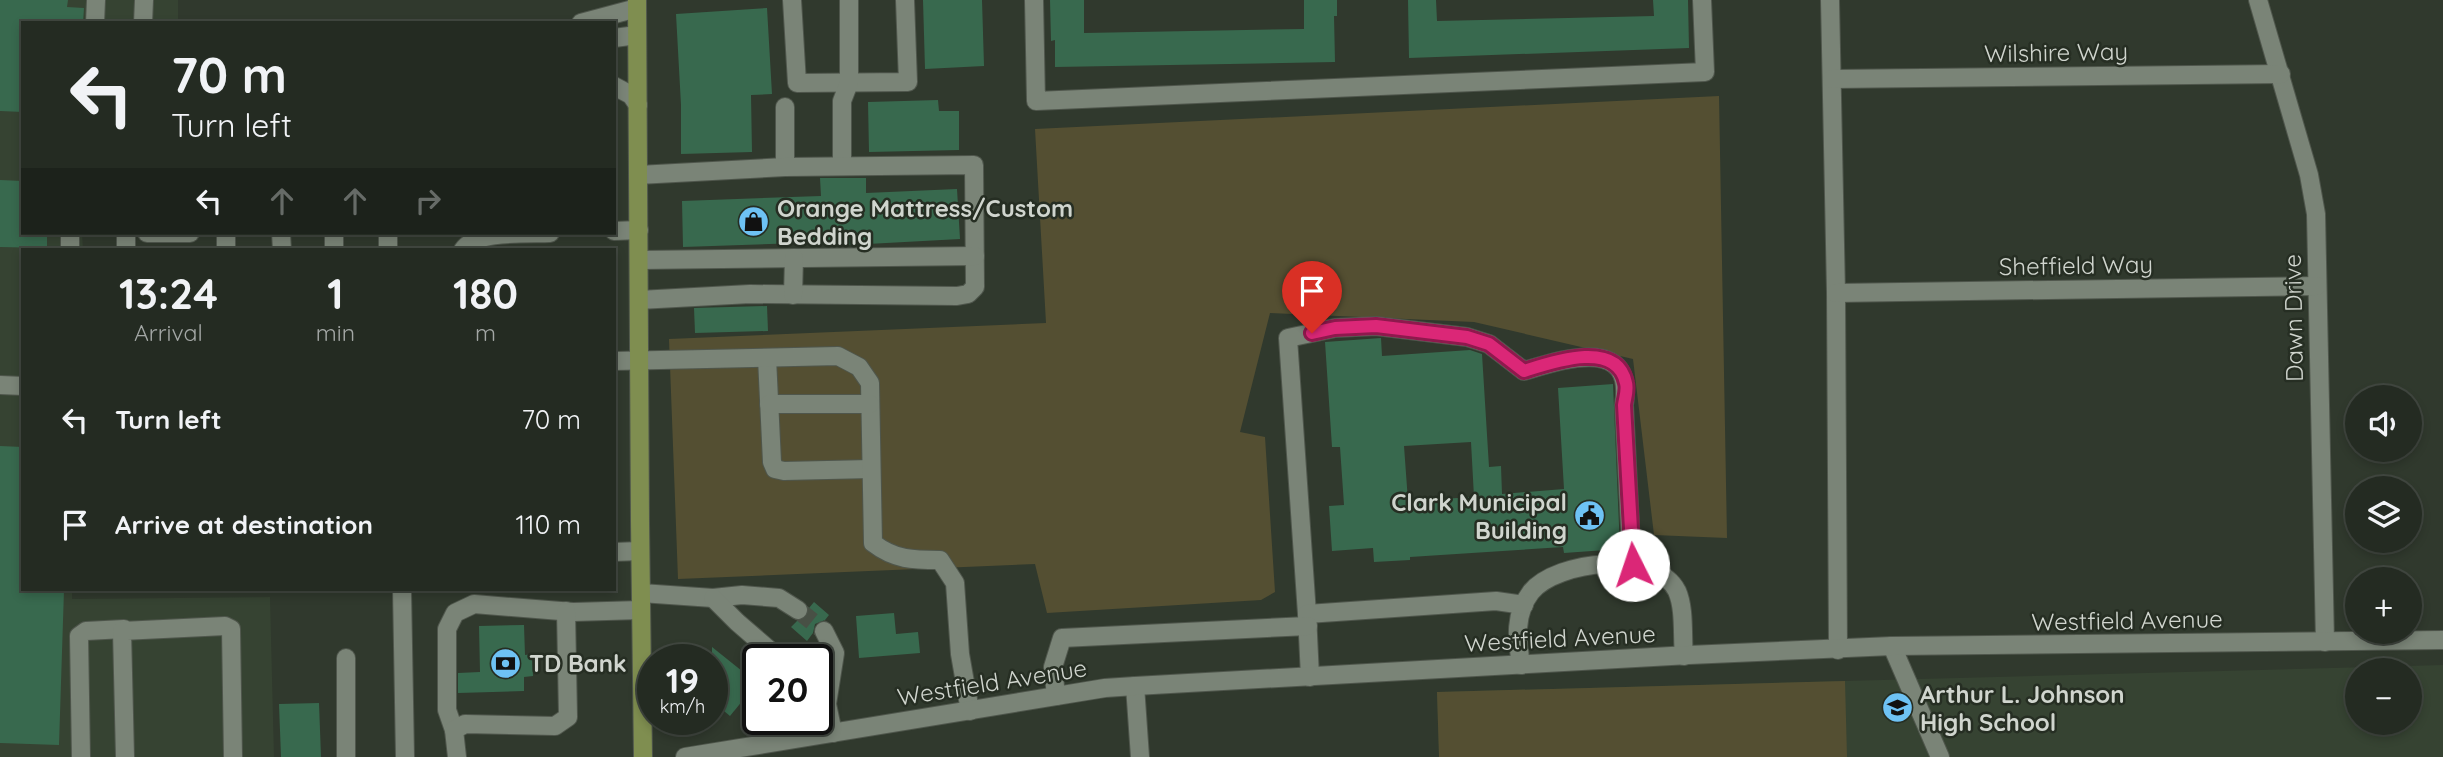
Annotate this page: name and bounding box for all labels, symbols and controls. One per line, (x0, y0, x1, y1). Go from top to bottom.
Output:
street label: Wilshire Way (1984, 36, 2128, 68)
text: 70 m (171, 44, 287, 105)
icon: left (56, 49, 147, 140)
text: Turn left (171, 105, 292, 145)
icon: left (190, 182, 228, 220)
icon: ahead (263, 182, 301, 220)
icon: ahead (336, 182, 374, 220)
icon: right (409, 182, 447, 220)
place label: Orange Mattress/Custom Bedding (777, 193, 1073, 251)
shop icon: Orange Mattress/Custom Bedding (737, 205, 771, 239)
street label: Sheffield Way (1999, 249, 2153, 281)
street label: Dawn Drive (2277, 254, 2309, 382)
pin (1282, 261, 1342, 333)
text: 13:24 (119, 267, 218, 320)
text: 1 (327, 267, 344, 320)
text: 180 (453, 267, 518, 320)
icon: arrive (1293, 272, 1331, 310)
text: Arrival (134, 318, 203, 347)
text: min (316, 318, 355, 347)
text: m (475, 318, 496, 347)
map controls (2345, 385, 2422, 735)
button: sound (2345, 385, 2422, 462)
icon: left (56, 401, 94, 439)
text: Turn left (115, 403, 222, 436)
text: 70 m (521, 403, 581, 436)
button: layers (2345, 476, 2422, 553)
place label: Clark Municipal Building (1391, 487, 1567, 545)
public building icon: Clark Municipal Building (1573, 499, 1607, 533)
icon: arrive (56, 506, 94, 544)
text: Arrive at destination (115, 508, 373, 541)
text: 110 m (515, 508, 581, 541)
position arrow (1596, 528, 1670, 602)
button: + (2345, 567, 2422, 644)
street label: Westfield Avenue (2031, 603, 2223, 637)
street label: Westfield Avenue (1464, 618, 1656, 658)
speed limit sign: 20 (742, 644, 833, 735)
bank icon: TD Bank (489, 646, 523, 680)
place label: TD Bank (529, 648, 627, 678)
street label: Westfield Avenue (895, 652, 1089, 712)
text: 19 (666, 658, 699, 702)
button: − (2345, 658, 2422, 735)
place label: Arthur L. Johnson High School (1920, 679, 2124, 737)
school or university icon: Arthur L. Johnson High School (1880, 691, 1914, 725)
text: km/h (660, 695, 705, 718)

